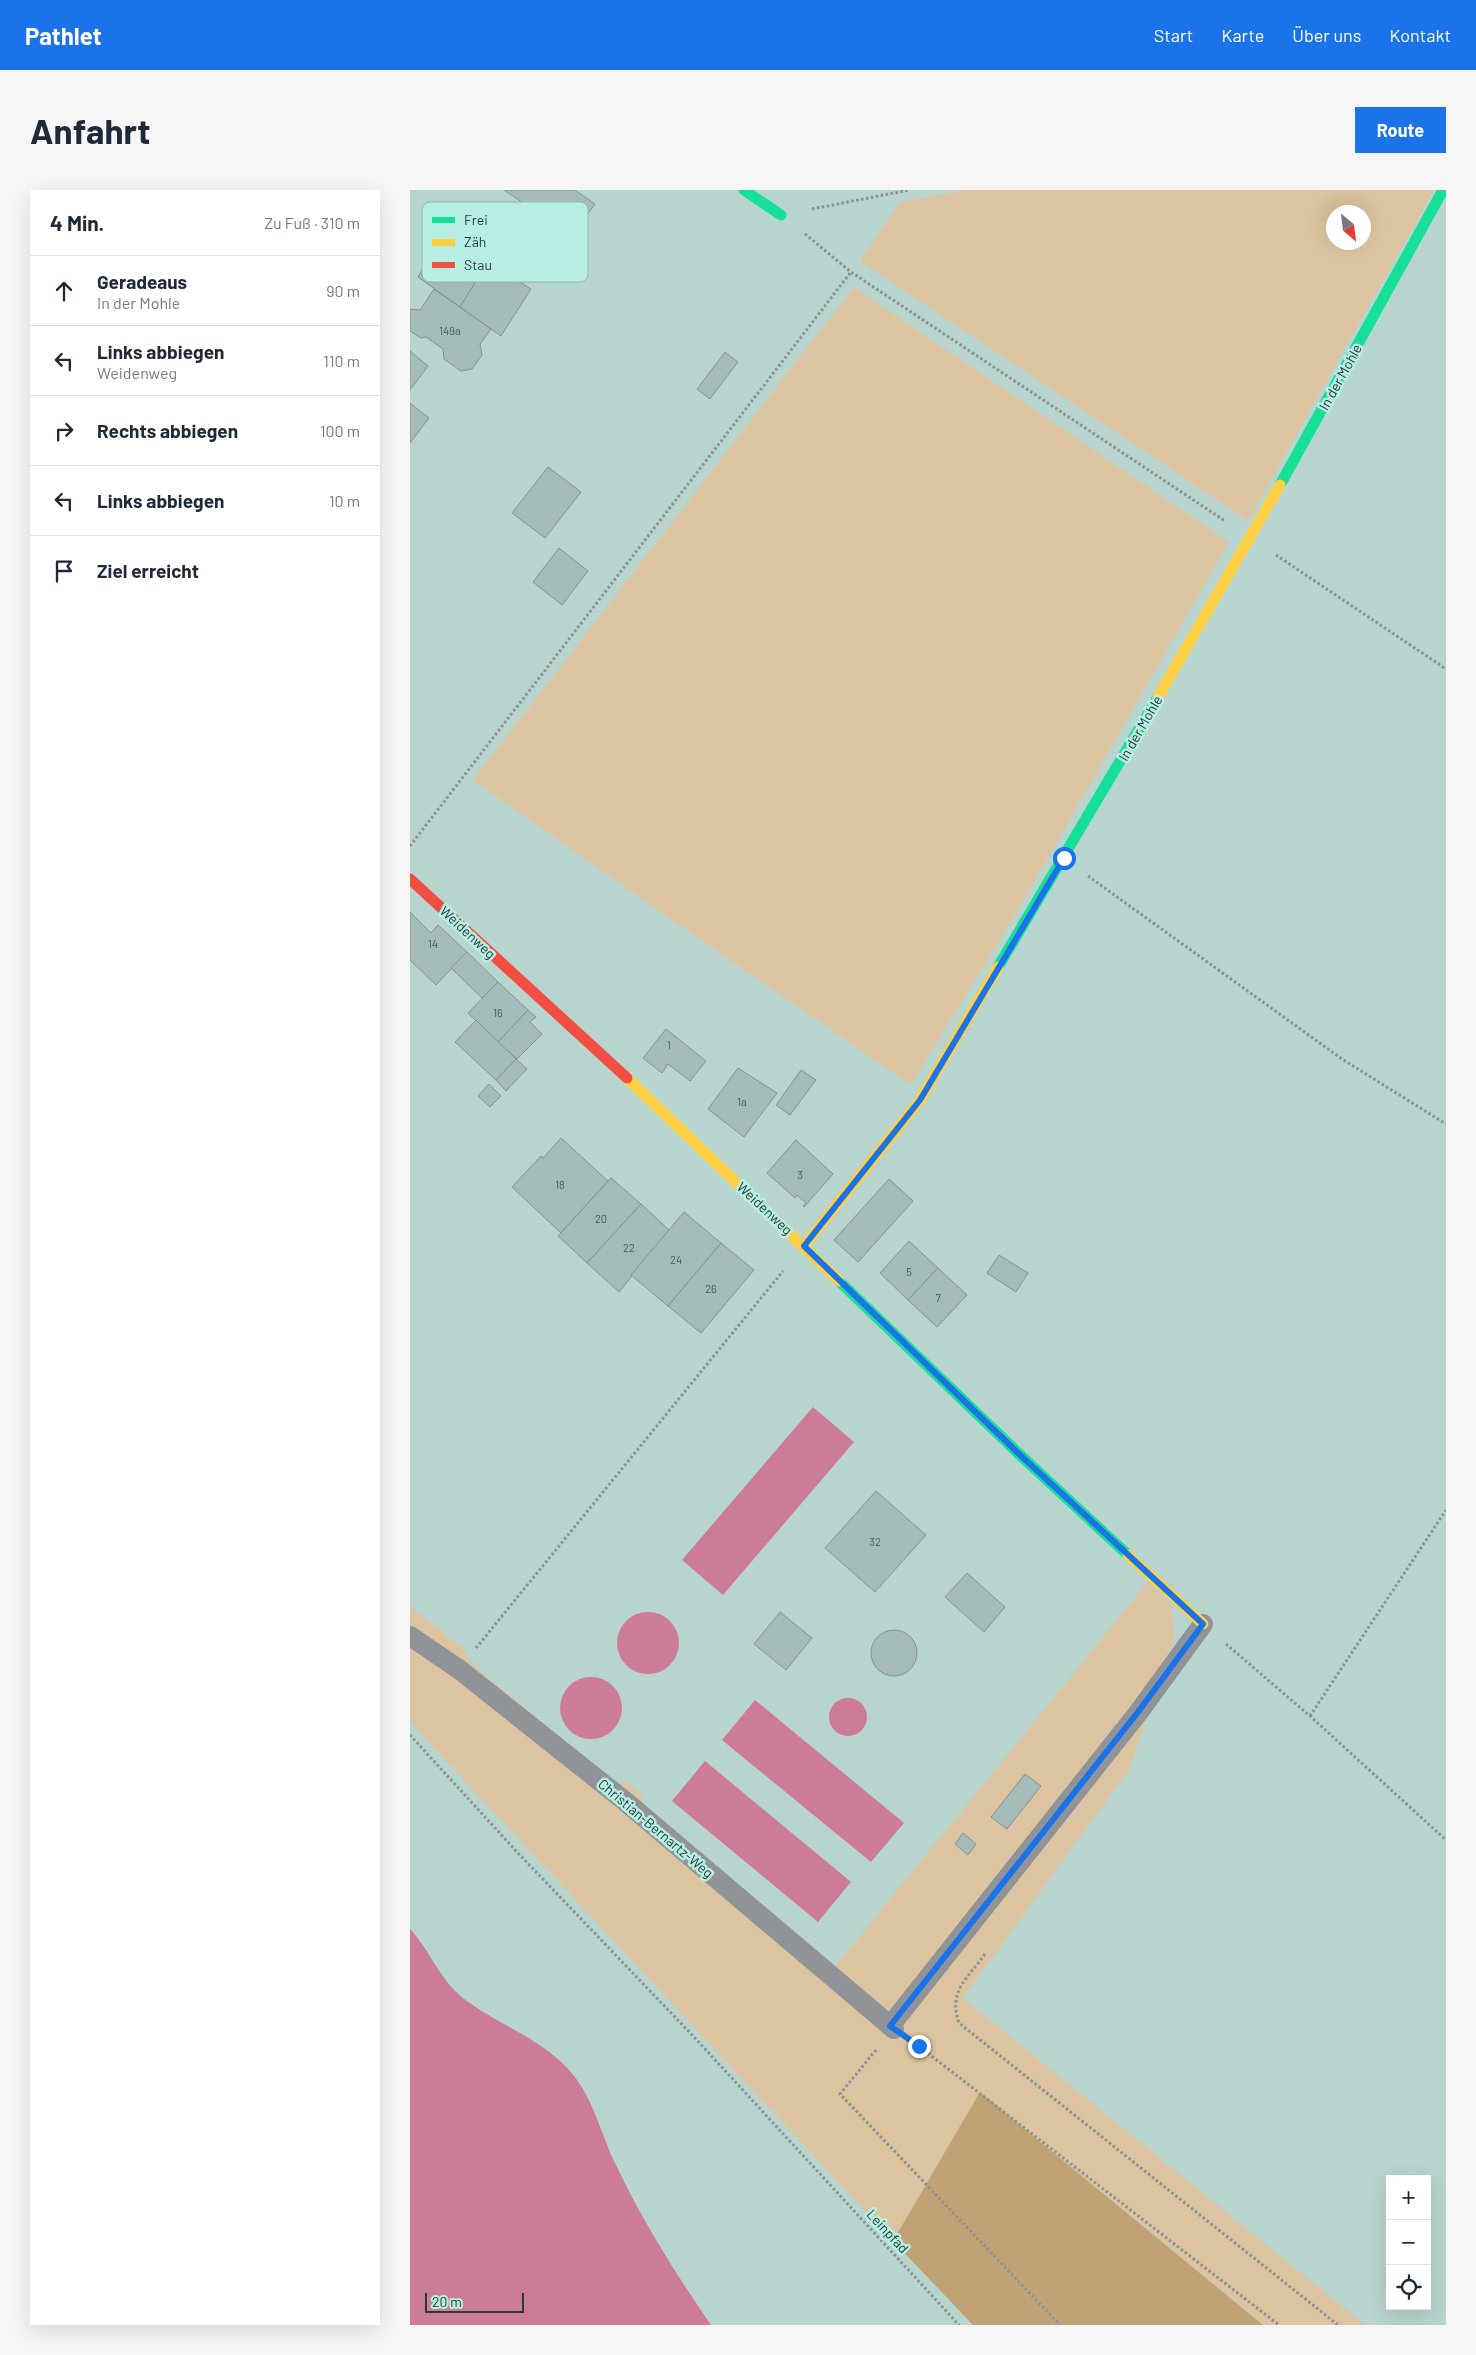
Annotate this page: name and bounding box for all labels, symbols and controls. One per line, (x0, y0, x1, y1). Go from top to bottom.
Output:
text: Pathlet (25, 21, 102, 50)
text: Start (1154, 24, 1193, 46)
text: Karte (1221, 24, 1264, 46)
text: Über uns (1292, 24, 1361, 46)
text: Kontakt (1389, 24, 1451, 46)
button: Route (1355, 107, 1446, 153)
text: Anfahrt (30, 109, 150, 151)
legend (422, 202, 588, 282)
north arrow (1326, 205, 1371, 250)
text: 4 Min. (50, 210, 104, 235)
text: Frei (464, 211, 488, 228)
text: Zu Fuß · 310 m (264, 213, 360, 232)
text: Zäh (464, 233, 486, 250)
text: Stau (464, 256, 492, 273)
text: Geradeaus (97, 270, 187, 293)
icon: ahead (50, 277, 78, 305)
text: 90 m (326, 281, 360, 300)
text: In der Mohle (97, 293, 180, 312)
house number: 149a (439, 324, 461, 337)
text: Links abbiegen (97, 340, 224, 363)
street label: In der Mohle (1315, 341, 1365, 413)
icon: left (50, 347, 78, 375)
text: 110 m (323, 351, 360, 370)
text: Weidenweg (97, 363, 177, 382)
icon: right (50, 417, 78, 445)
text: Rechts abbiegen (97, 419, 238, 442)
text: 100 m (320, 421, 360, 440)
icon: left (50, 487, 78, 515)
text: Links abbiegen (97, 489, 224, 512)
text: 10 m (329, 491, 360, 510)
icon: arrive (50, 557, 78, 585)
text: Ziel erreicht (97, 559, 199, 582)
street label: In der Mohle (1114, 692, 1166, 764)
route start (1053, 847, 1076, 870)
street label: Weidenweg (437, 902, 499, 962)
house number: 14 (428, 937, 438, 950)
house number: 16 (493, 1006, 503, 1019)
house number: 1 (667, 1038, 671, 1051)
house number: 1a (737, 1095, 747, 1108)
house number: 3 (797, 1168, 803, 1181)
house number: 18 (555, 1178, 565, 1191)
street label: Weidenweg (734, 1178, 796, 1238)
house number: 20 (595, 1212, 607, 1225)
house number: 22 (623, 1241, 635, 1254)
house number: 24 (670, 1253, 682, 1266)
house number: 5 (906, 1265, 912, 1278)
house number: 26 (705, 1282, 717, 1295)
house number: 7 (935, 1291, 941, 1304)
house number: 32 (869, 1535, 881, 1548)
street label: Christian-Bernartz-Weg (595, 1775, 717, 1881)
route end (908, 2035, 931, 2058)
map controls (1386, 2175, 1431, 2310)
button: + (1386, 2175, 1431, 2220)
street label: Leinpfad (863, 2206, 913, 2256)
button: − (1386, 2220, 1431, 2265)
button: locate (1386, 2265, 1431, 2310)
scale bar (425, 2290, 524, 2313)
text: 20 m (432, 2293, 462, 2310)

